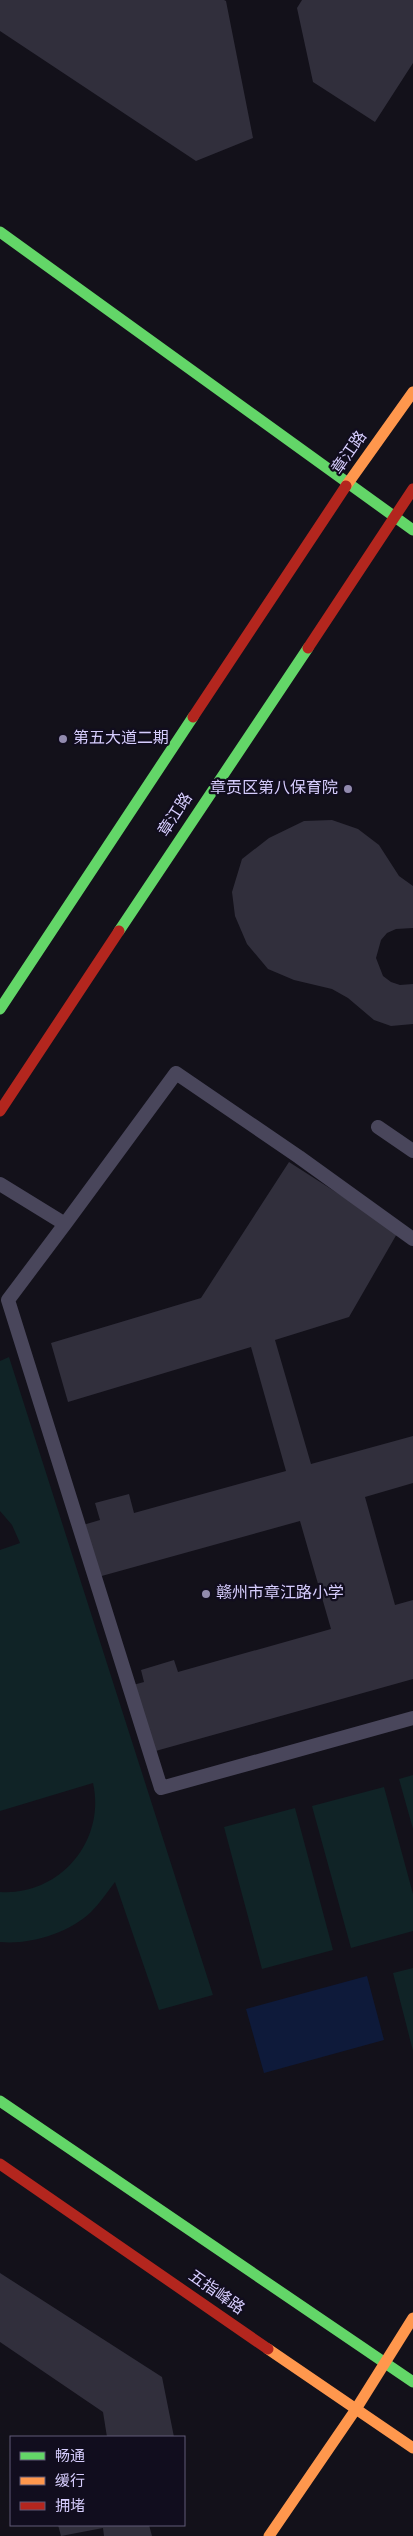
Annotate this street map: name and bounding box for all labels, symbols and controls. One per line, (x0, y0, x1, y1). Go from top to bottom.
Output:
street label: 章江路 (328, 428, 372, 478)
place label: 第五大道二期 (73, 729, 169, 749)
marker: 第五大道二期 (57, 733, 69, 745)
place label: 章贡区第八保育院 (210, 779, 338, 799)
marker: 章贡区第八保育院 (342, 783, 354, 795)
street label: 章江路 (155, 789, 197, 841)
place label: 赣州市章江路小学 (216, 1583, 344, 1604)
marker: 赣州市章江路小学 (200, 1588, 212, 1600)
street label: 五指峰路 (184, 2266, 248, 2320)
legend (10, 2436, 185, 2526)
text: 畅通 (55, 2448, 85, 2467)
text: 缓行 (55, 2473, 85, 2492)
text: 拥堵 (55, 2498, 85, 2517)

